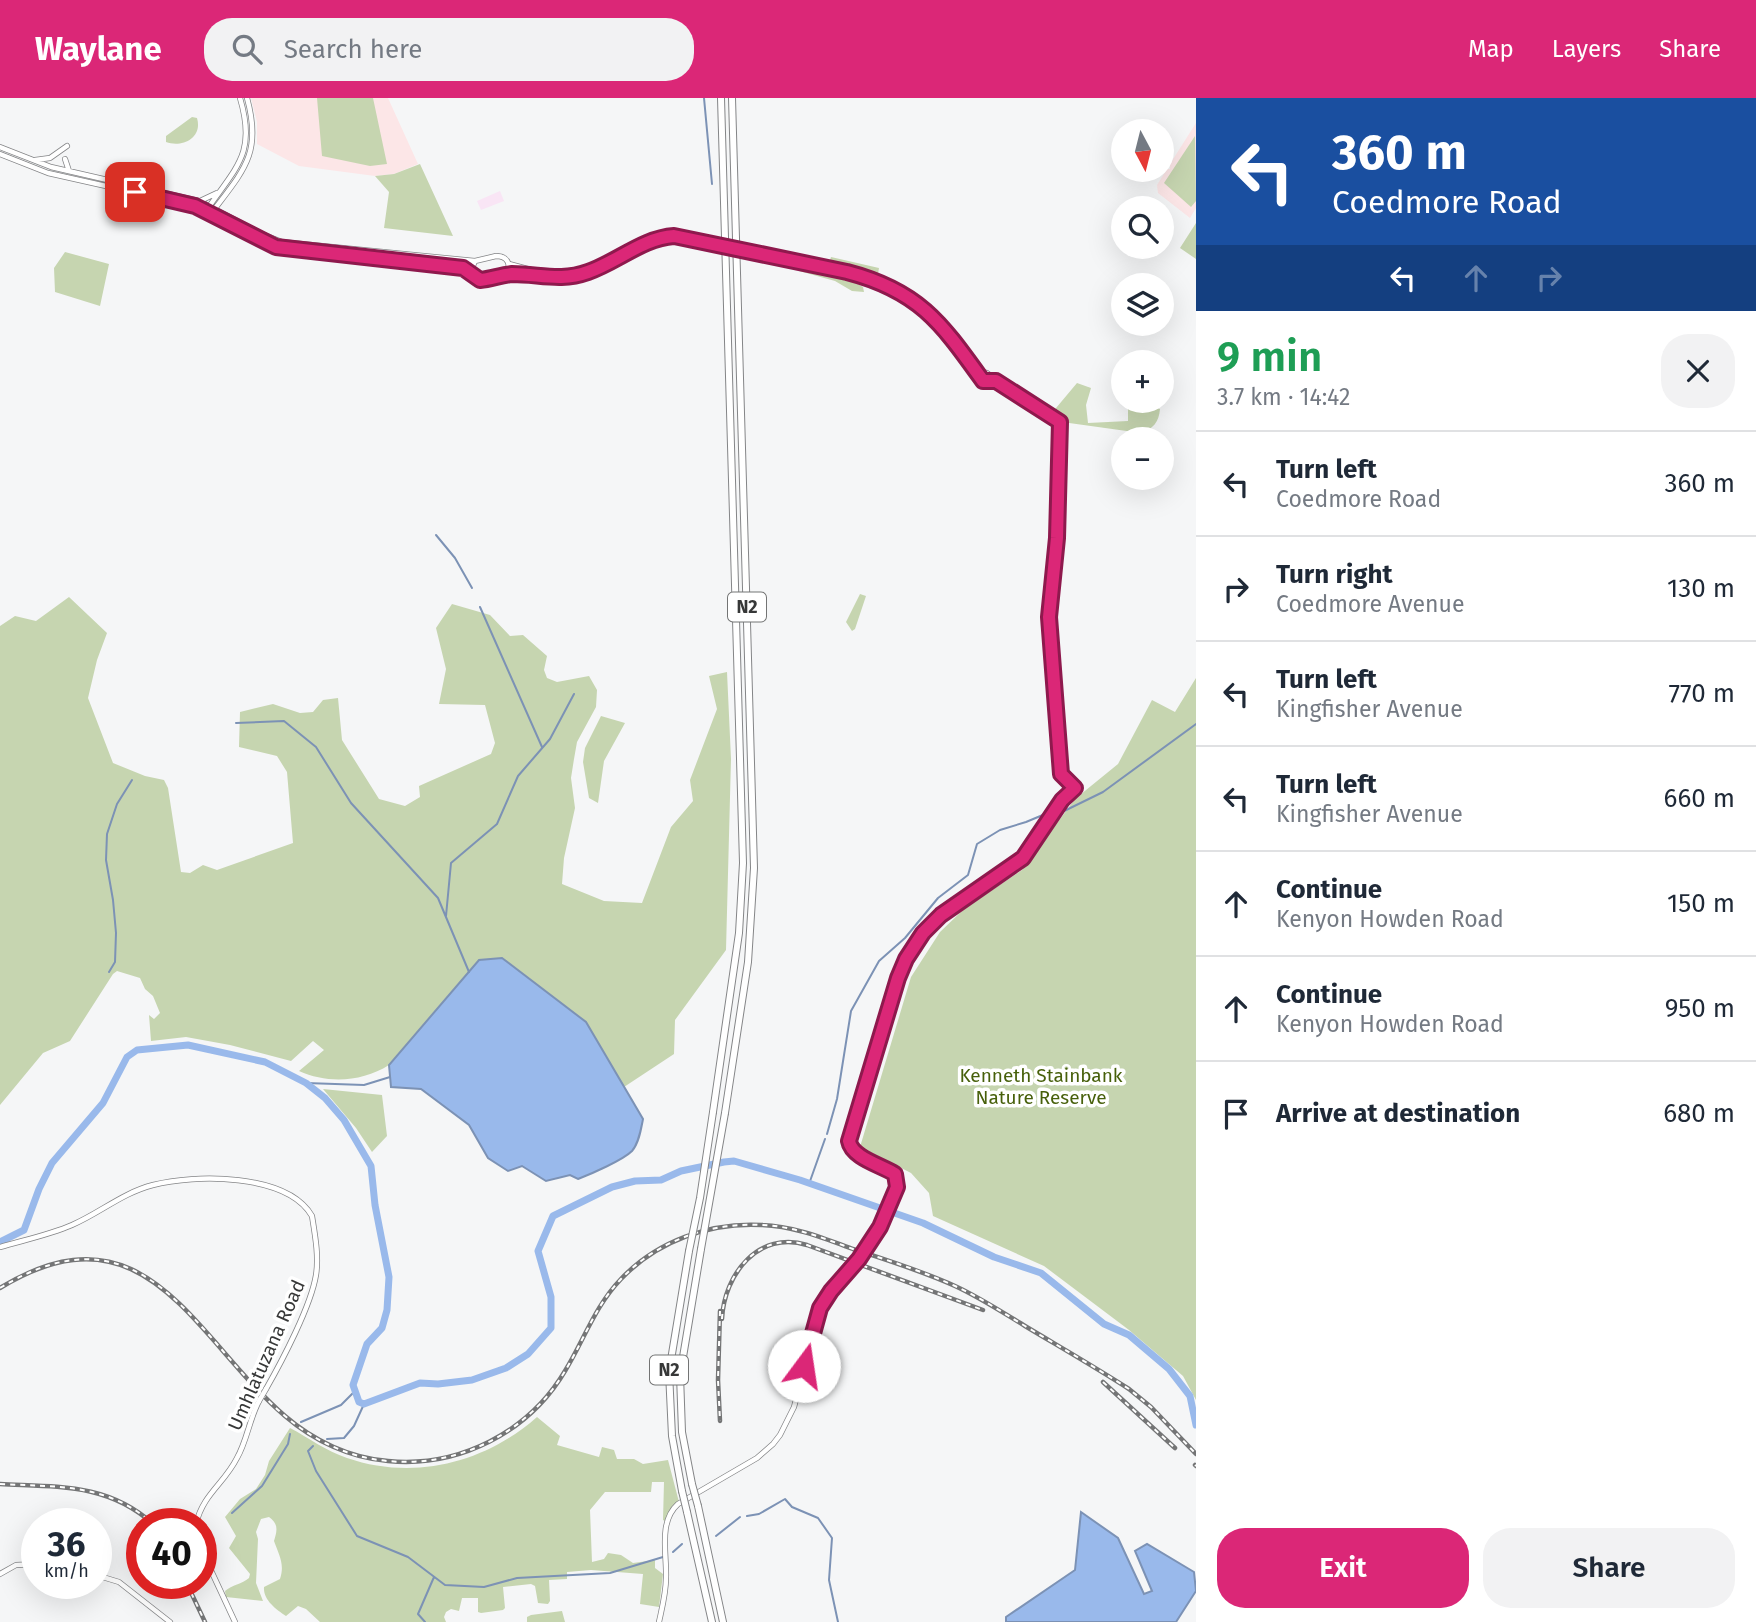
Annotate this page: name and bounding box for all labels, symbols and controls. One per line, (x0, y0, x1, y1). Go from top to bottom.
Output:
search box (204, 18, 694, 81)
text: Waylane (35, 29, 162, 69)
icon: search (228, 30, 266, 68)
text: Search here (284, 34, 423, 65)
text: Map (1468, 35, 1514, 63)
text: Layers (1552, 35, 1621, 63)
text: Share (1659, 35, 1721, 63)
north arrow (1111, 119, 1174, 182)
map controls (1111, 119, 1174, 490)
text: 360 m (1332, 123, 1467, 182)
icon: left (1217, 126, 1308, 217)
pin (105, 162, 165, 222)
icon: arrive (116, 173, 154, 211)
text: Coedmore Road (1332, 183, 1562, 221)
button: search (1111, 196, 1174, 259)
icon: left (1384, 259, 1422, 297)
icon: ahead (1457, 259, 1495, 297)
icon: right (1530, 259, 1568, 297)
button: layers (1111, 273, 1174, 336)
text: 9 min (1217, 332, 1322, 382)
button: close (1661, 334, 1735, 408)
button: + (1111, 350, 1174, 413)
text: 3.7 km · 14:42 (1217, 383, 1350, 411)
button: − (1111, 427, 1174, 490)
text: Turn left (1276, 454, 1377, 485)
icon: left (1217, 465, 1255, 503)
text: 360 m (1664, 468, 1735, 499)
text: Coedmore Road (1276, 485, 1441, 513)
text: Turn right (1276, 559, 1393, 590)
icon: right (1217, 570, 1255, 608)
text: 130 m (1667, 573, 1735, 604)
text: Coedmore Avenue (1276, 590, 1464, 618)
road number: N2 (728, 592, 766, 622)
text: Turn left (1276, 664, 1377, 695)
icon: left (1217, 675, 1255, 713)
text: 770 m (1669, 678, 1735, 709)
text: Kingfisher Avenue (1276, 695, 1463, 723)
text: Turn left (1276, 769, 1377, 800)
icon: left (1217, 780, 1255, 818)
text: 660 m (1664, 783, 1735, 814)
text: Kingfisher Avenue (1276, 800, 1463, 828)
text: Continue (1276, 874, 1382, 905)
icon: ahead (1217, 885, 1255, 923)
text: 150 m (1667, 888, 1735, 919)
text: Kenyon Howden Road (1276, 905, 1504, 933)
text: Continue (1276, 979, 1382, 1010)
icon: ahead (1217, 990, 1255, 1028)
text: 950 m (1665, 993, 1735, 1024)
text: Kenyon Howden Road (1276, 1010, 1504, 1038)
park label: Kenneth Stainbank Nature Reserve (959, 1064, 1123, 1109)
icon: arrive (1217, 1095, 1255, 1133)
text: Arrive at destination (1276, 1098, 1520, 1129)
text: 680 m (1663, 1098, 1735, 1129)
street label: Umhlatuzana Road (223, 1276, 310, 1434)
position arrow (767, 1329, 841, 1403)
road number: N2 (650, 1356, 688, 1385)
speed limit sign: 40 (126, 1508, 217, 1599)
text: 36 (48, 1523, 85, 1565)
button: Exit (1217, 1528, 1469, 1608)
button: Share (1483, 1528, 1735, 1608)
text: km/h (44, 1560, 89, 1582)

